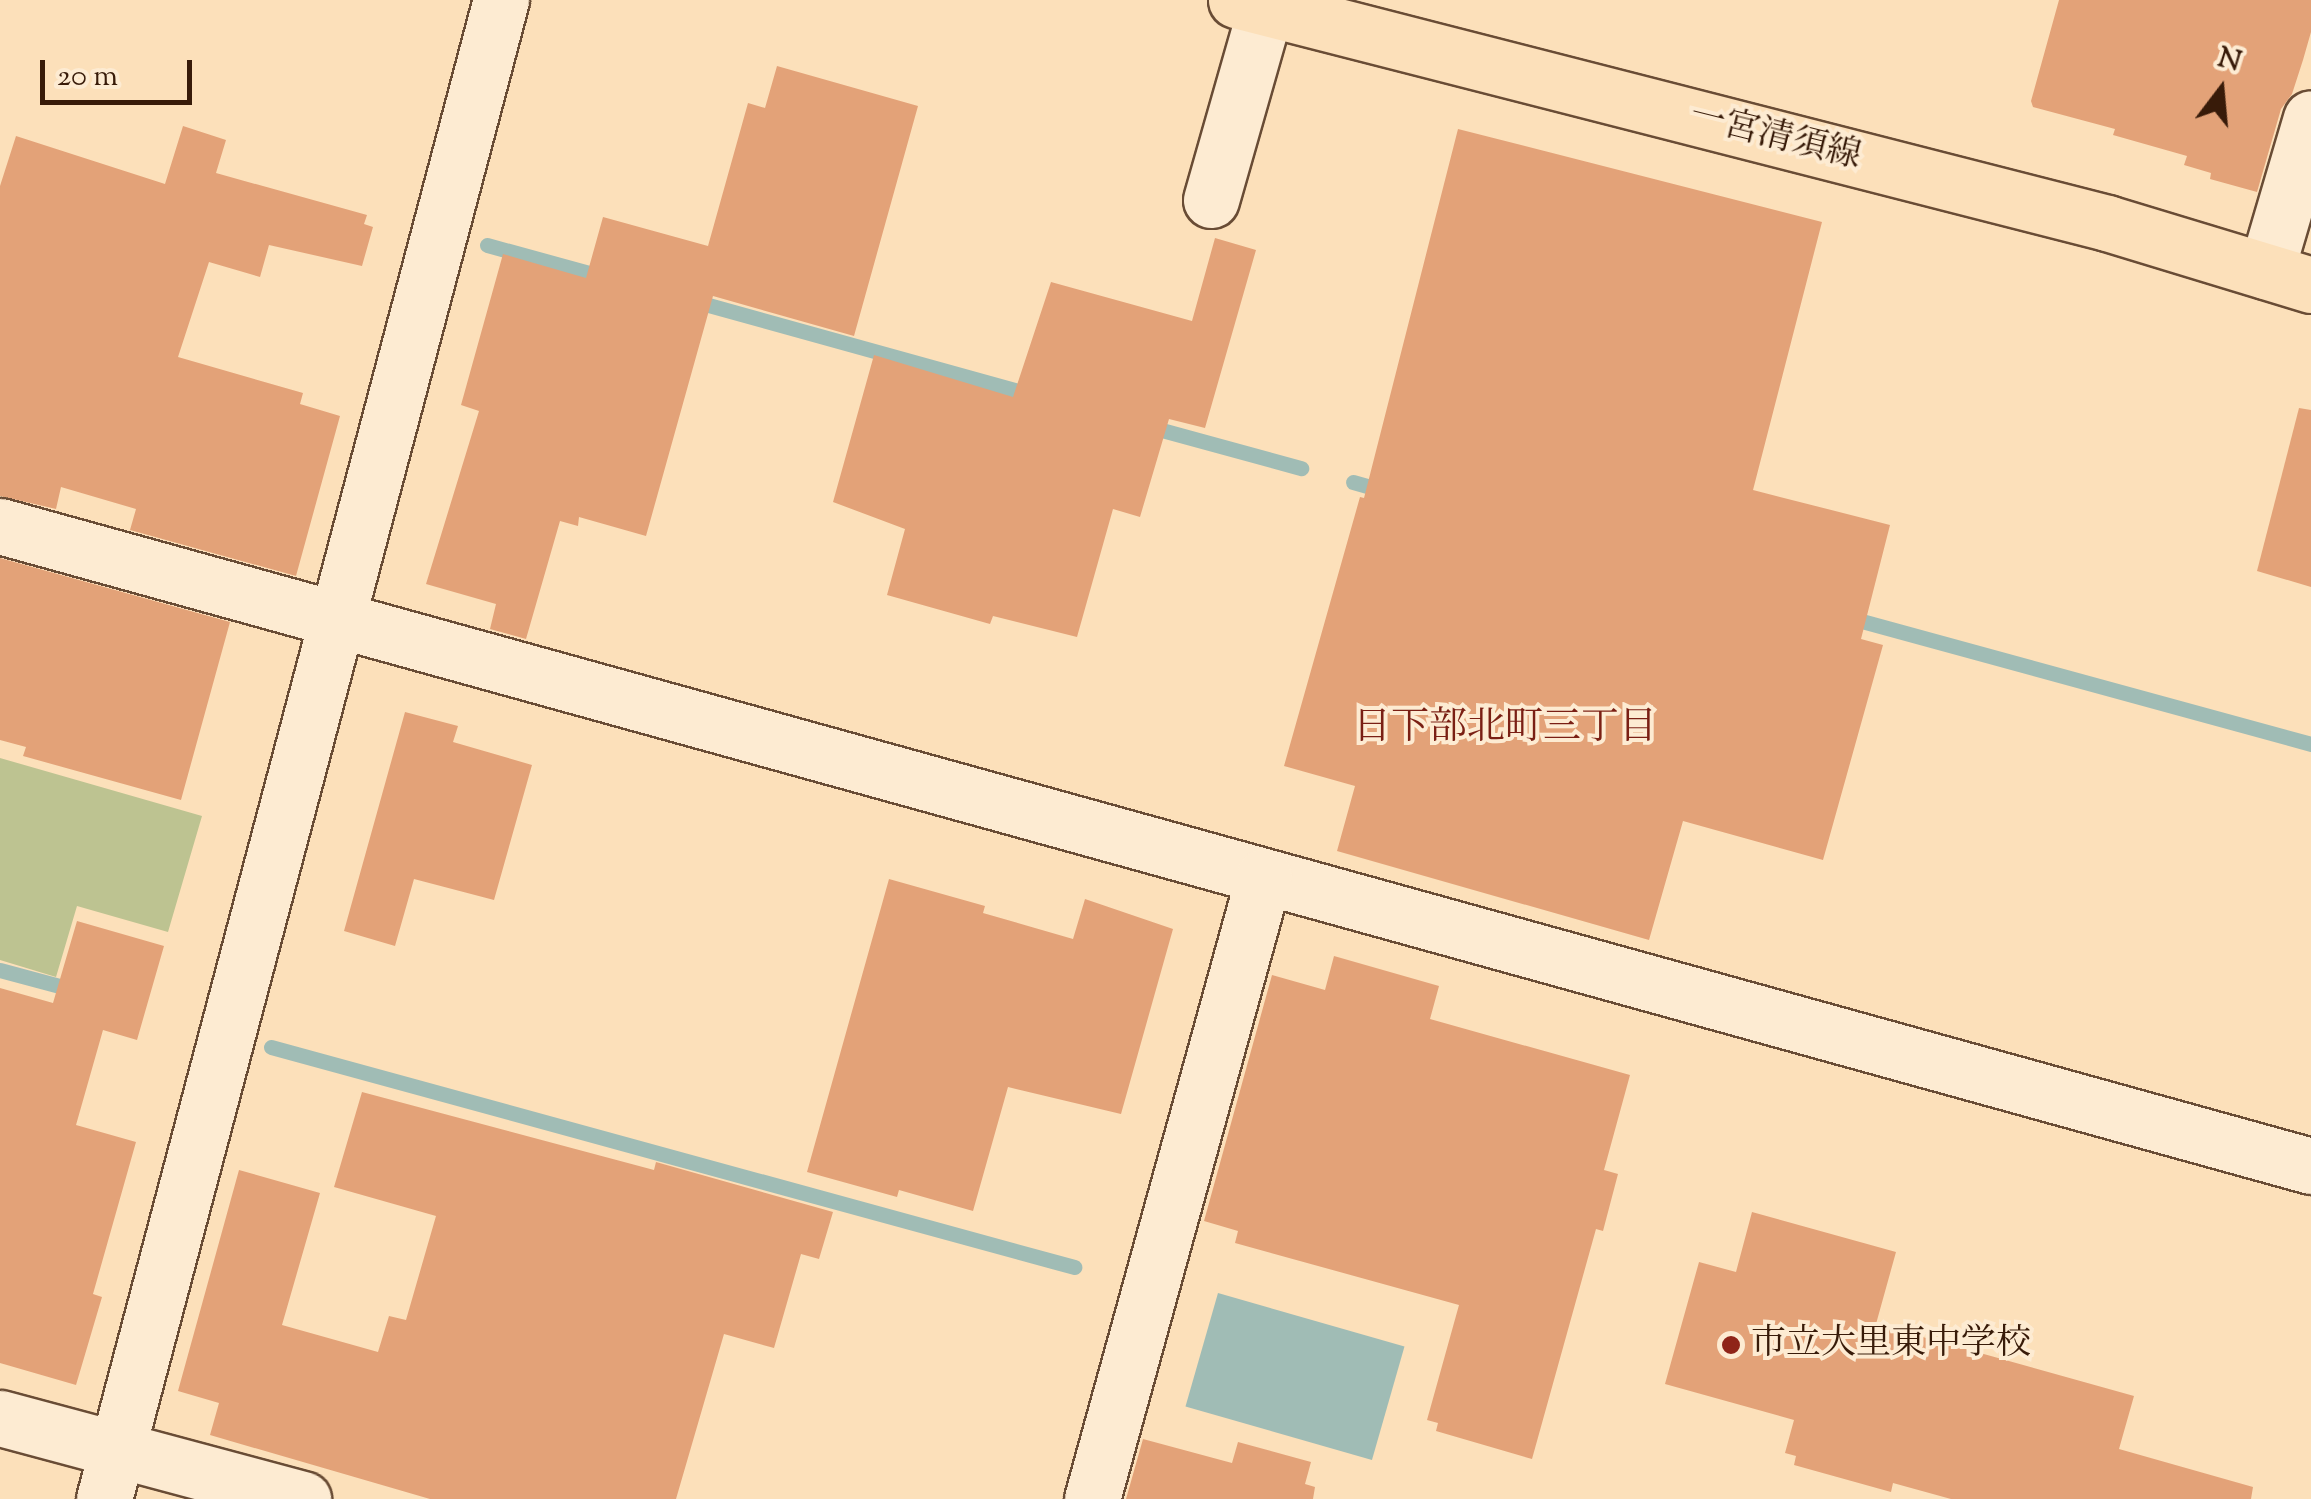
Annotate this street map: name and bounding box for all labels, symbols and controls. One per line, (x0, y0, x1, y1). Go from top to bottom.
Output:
text: N (2213, 39, 2246, 83)
scale bar (45, 40, 198, 102)
north arrow (2171, 40, 2271, 140)
text: 20 m (57, 56, 118, 99)
street label: 一宮清須線 (1685, 96, 1865, 180)
district label: 日下部北町三丁目 (1353, 707, 1657, 753)
place label: 市立大里東中学校 (1751, 1324, 2031, 1366)
marker: 市立大里東中学校 (1720, 1334, 1742, 1356)

